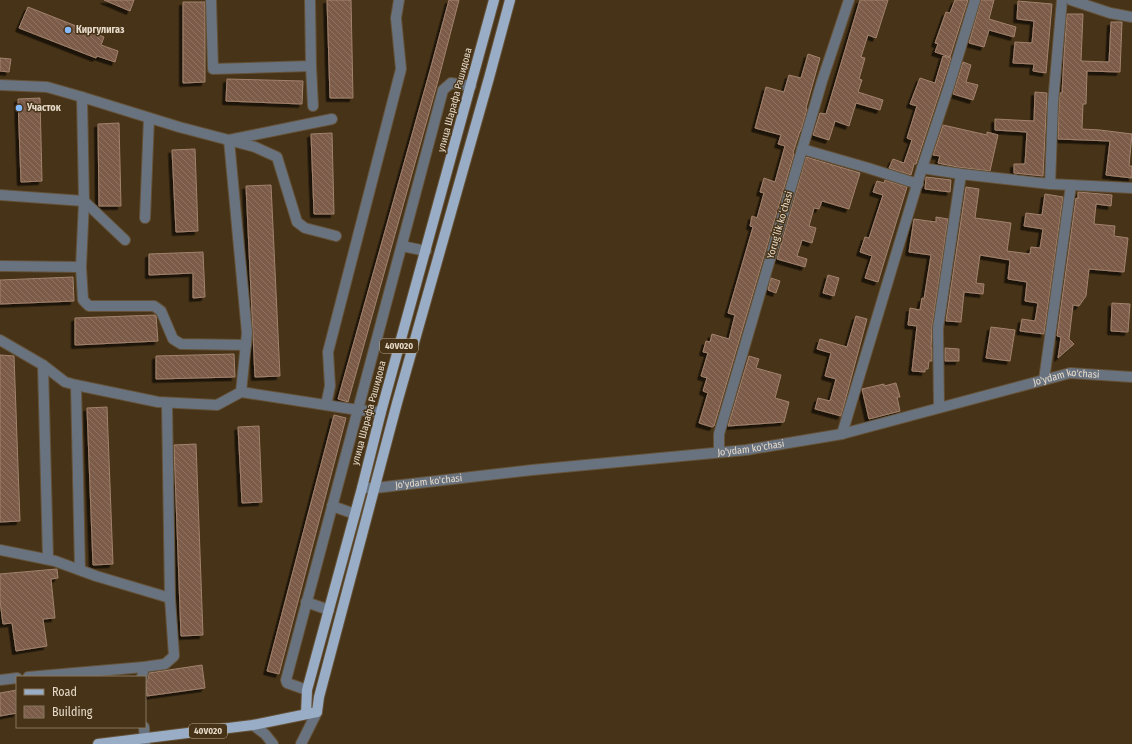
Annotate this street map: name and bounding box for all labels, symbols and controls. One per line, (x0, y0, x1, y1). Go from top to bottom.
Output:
place label: Киргулигаз (76, 24, 125, 36)
marker: Киргулигаз (63, 25, 73, 35)
street label: улица Шарафа Рашидова (435, 46, 475, 153)
place label: Участок (26, 102, 62, 114)
marker: Участок (14, 103, 24, 113)
street label: Yorugʻlik koʻchasi (764, 189, 795, 260)
road number: 40V020 (380, 339, 418, 353)
street label: улица Шарафа Рашидова (349, 359, 389, 466)
street label: Jo'ydam ko'chasi (1032, 367, 1100, 389)
street label: Jo'ydam ko'chasi (717, 438, 785, 459)
street label: Jo'ydam ko'chasi (394, 472, 463, 492)
legend (16, 676, 146, 728)
text: Road (52, 685, 77, 699)
text: Building (52, 705, 93, 719)
road number: 40V020 (189, 724, 227, 738)

